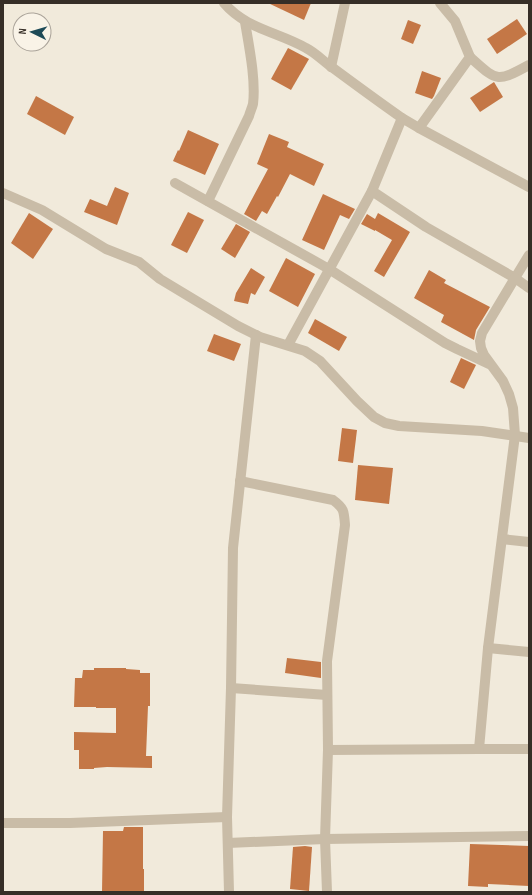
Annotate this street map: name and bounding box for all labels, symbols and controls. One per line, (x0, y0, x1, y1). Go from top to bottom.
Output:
north arrow (12, 12, 52, 52)
text: N (16, 28, 29, 35)

